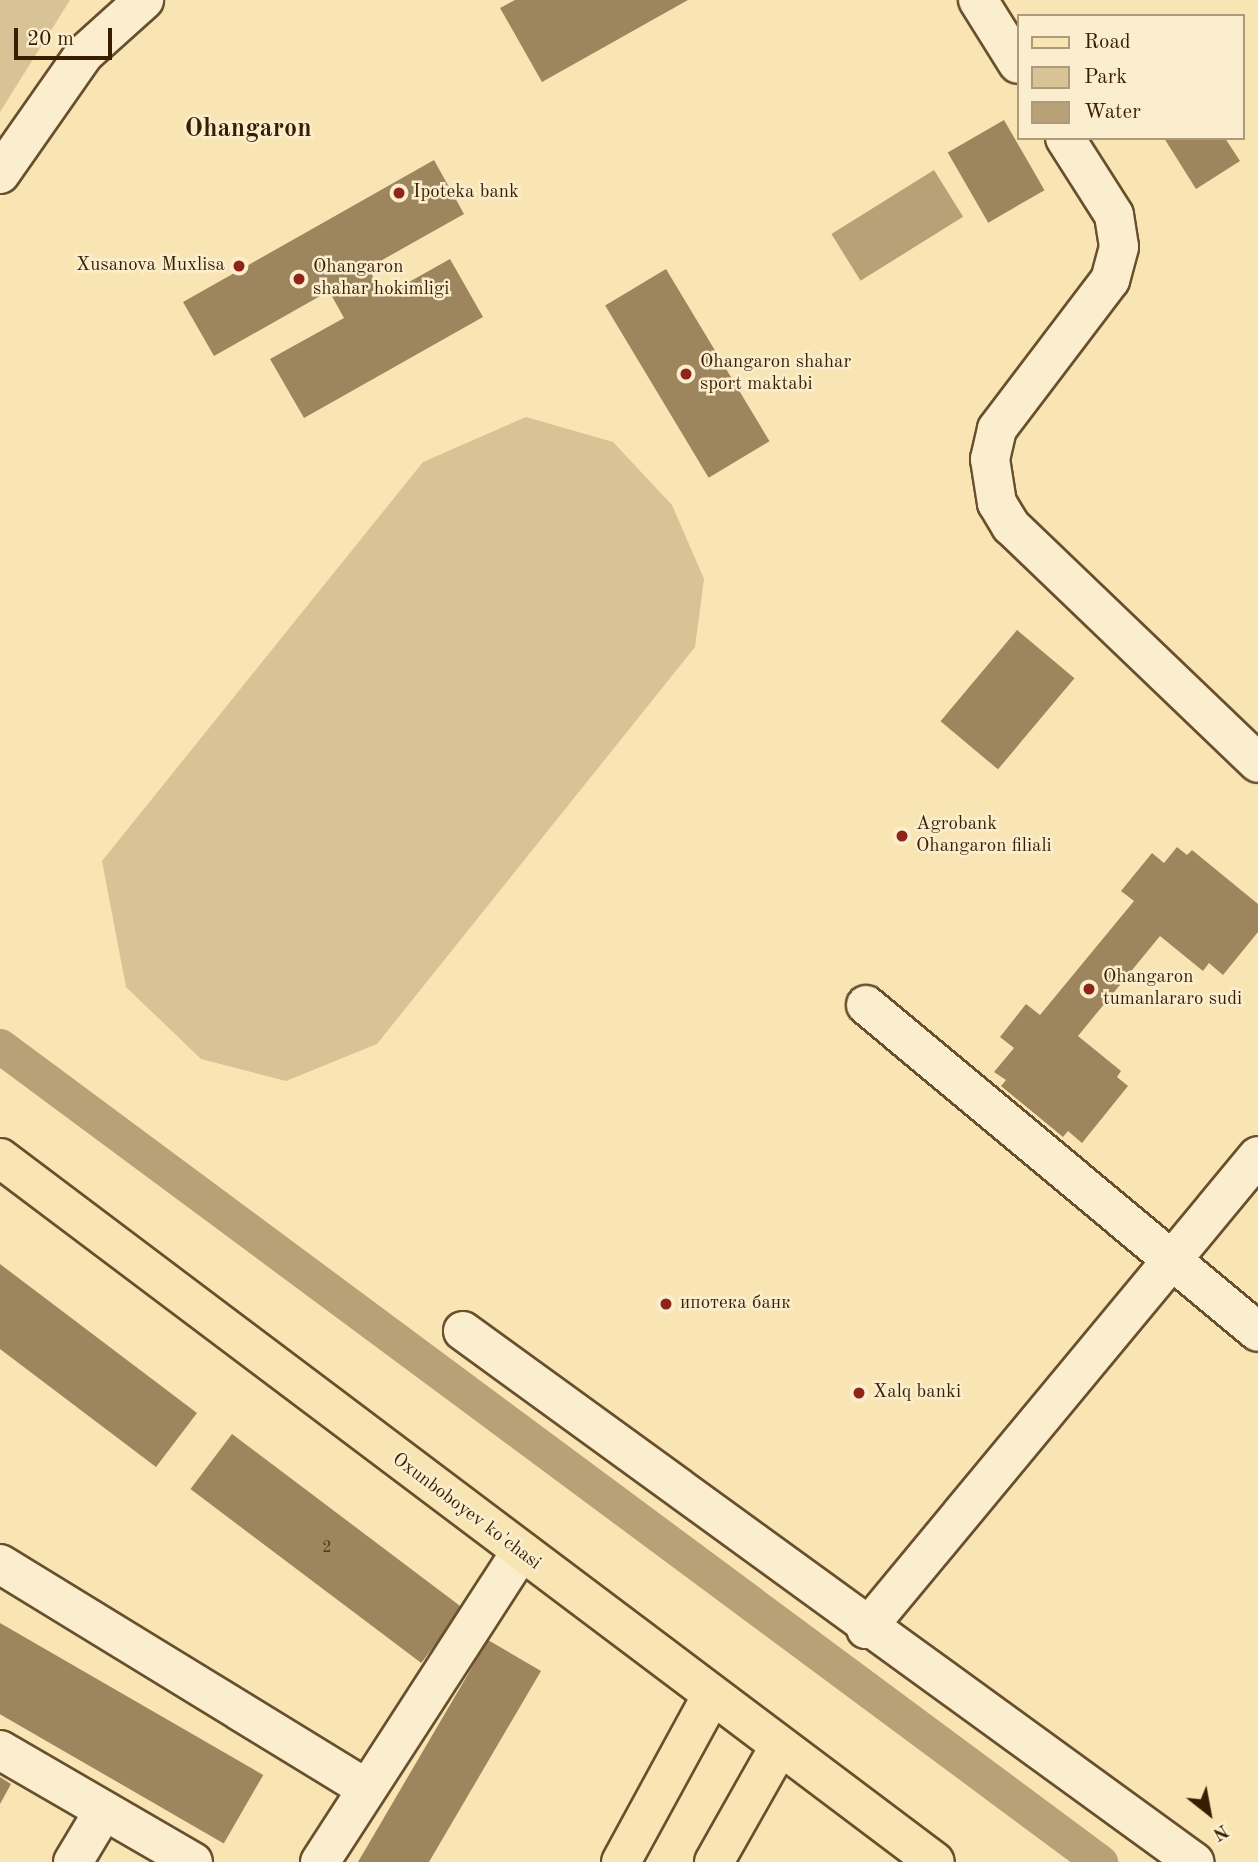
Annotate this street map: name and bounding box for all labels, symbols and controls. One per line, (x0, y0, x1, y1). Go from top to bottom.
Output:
scale bar (18, 14, 116, 58)
legend (1016, 14, 1244, 140)
text: 20 m (27, 29, 74, 50)
text: Road (1084, 32, 1131, 53)
text: Park (1084, 67, 1127, 88)
text: Water (1084, 102, 1141, 123)
district label: Ohangaron (184, 114, 312, 146)
place label: Ipoteka bank (413, 182, 519, 204)
marker: Ipoteka bank (391, 185, 407, 201)
place label: Xusanova Muxlisa (76, 255, 225, 277)
place label: Ohangaron shahar hokimligi (313, 257, 449, 301)
marker: Xusanova Muxlisa (231, 258, 247, 274)
marker: Ohangaron shahar hokimligi (291, 271, 307, 287)
place label: Ohangaron shahar sport maktabi (700, 352, 851, 396)
marker: Ohangaron shahar sport maktabi (678, 366, 694, 382)
place label: Agrobank Ohangaron filiali (916, 814, 1052, 858)
marker: Agrobank Ohangaron filiali (894, 828, 910, 844)
place label: Ohangaron tumanlararo sudi (1103, 967, 1242, 1011)
marker: Ohangaron tumanlararo sudi (1081, 981, 1097, 997)
place label: ипотека банк (680, 1293, 791, 1315)
marker: ипотека банк (658, 1296, 674, 1312)
place label: Xalq banki (873, 1382, 961, 1404)
marker: Xalq banki (851, 1385, 867, 1401)
street label: Oxunboboyev ko'chasi (387, 1449, 545, 1575)
house number: 2 (322, 1538, 332, 1558)
north arrow (1174, 1778, 1244, 1848)
text: N (1209, 1820, 1231, 1843)

